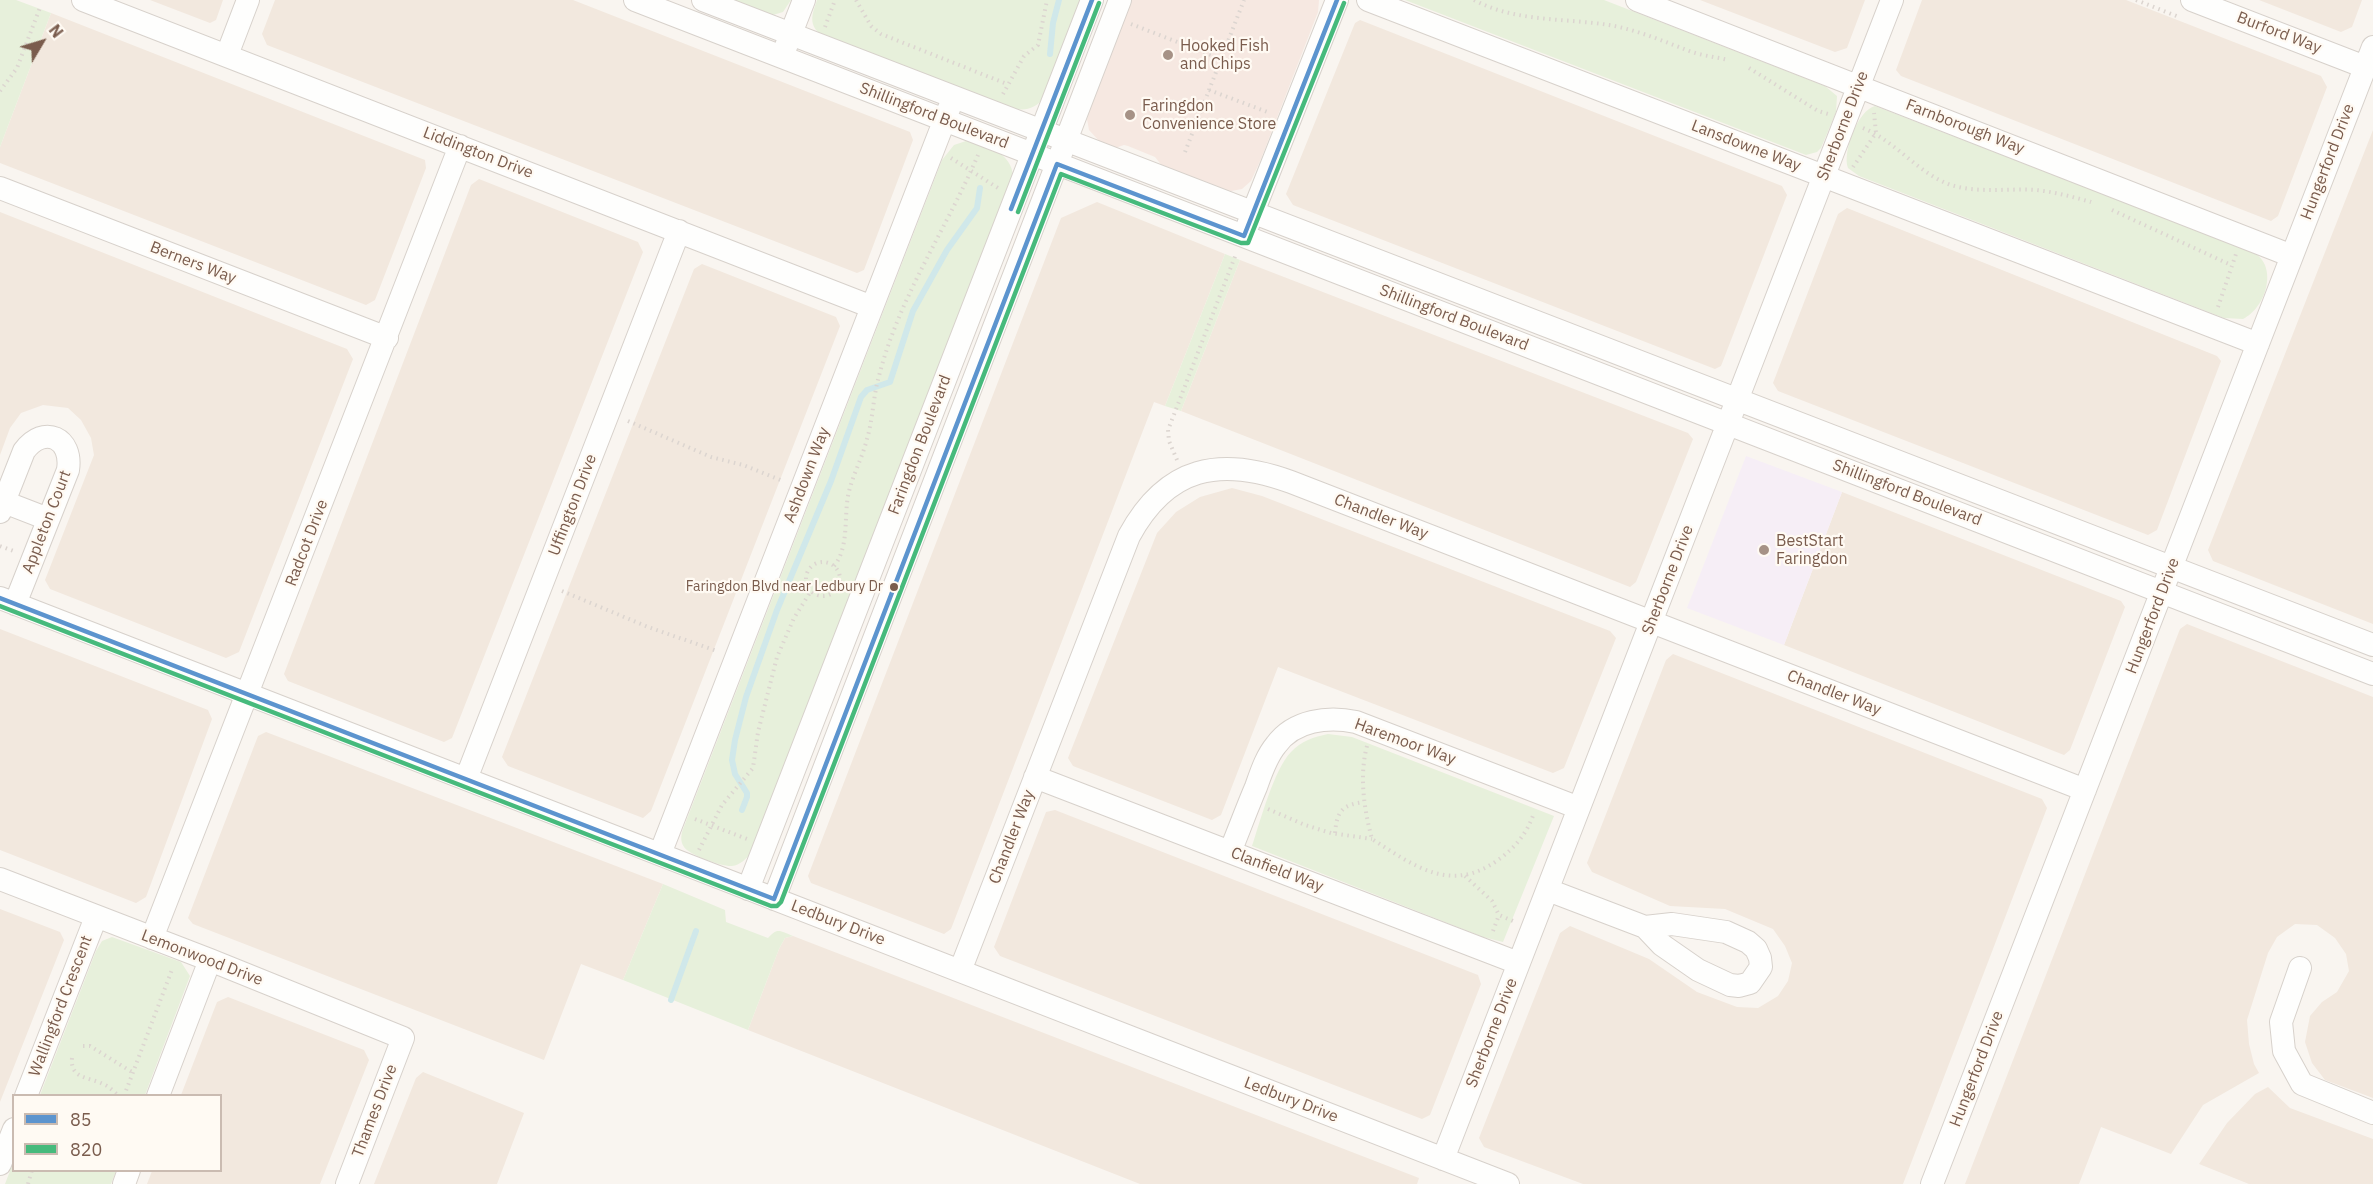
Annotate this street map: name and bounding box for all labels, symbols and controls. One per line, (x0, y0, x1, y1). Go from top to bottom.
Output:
street label: Burford Way (2234, 8, 2324, 58)
north arrow (12, 12, 72, 72)
text: N (45, 20, 68, 42)
place label: Hooked Fish and Chips (1180, 36, 1269, 74)
marker: Hooked Fish and Chips (1161, 48, 1175, 62)
street label: Sherborne Drive (1813, 68, 1873, 184)
street label: Shillingford Boulevard (857, 79, 1011, 153)
place label: Faringdon Convenience Store (1142, 96, 1276, 134)
street label: Farnborough Way (1903, 96, 2027, 158)
street label: Hungerford Drive (2297, 101, 2359, 223)
marker: Faringdon Convenience Store (1123, 108, 1137, 122)
street label: Lansdowne Way (1688, 116, 1804, 176)
street label: Liddington Drive (420, 123, 536, 183)
street label: Berners Way (147, 238, 239, 288)
street label: Shillingford Boulevard (1377, 281, 1531, 355)
street label: Faringdon Boulevard (885, 372, 955, 518)
street label: Ashdown Way (780, 424, 834, 526)
street label: Uffington Drive (545, 452, 601, 558)
street label: Shillingford Boulevard (1830, 456, 1984, 530)
street label: Appleton Court (19, 468, 75, 576)
street label: Chandler Way (1331, 490, 1431, 544)
street label: Radcot Drive (282, 497, 332, 589)
street label: Sherborne Drive (1638, 522, 1698, 638)
place label: BestStart Faringdon (1776, 531, 1847, 569)
marker: BestStart Faringdon (1757, 543, 1771, 557)
street label: Hungerford Drive (2122, 555, 2184, 677)
place label: Faringdon Blvd near Ledbury Dr (686, 579, 883, 595)
marker: Faringdon Blvd near Ledbury Dr (888, 581, 900, 593)
street label: Chandler Way (1784, 666, 1884, 720)
street label: Haremoor Way (1352, 715, 1458, 769)
street label: Chandler Way (985, 787, 1039, 887)
street label: Clanfield Way (1228, 844, 1326, 896)
street label: Ledbury Drive (788, 896, 888, 950)
street label: Lemonwood Drive (138, 926, 266, 990)
street label: Wallingford Crescent (25, 933, 97, 1079)
street label: Sherborne Drive (1462, 975, 1522, 1091)
street label: Hungerford Drive (1946, 1008, 2008, 1130)
street label: Thames Drive (348, 1062, 402, 1160)
street label: Ledbury Drive (1241, 1073, 1341, 1127)
legend (12, 1094, 222, 1172)
text: 85 (70, 1108, 92, 1131)
text: 820 (70, 1138, 102, 1161)

